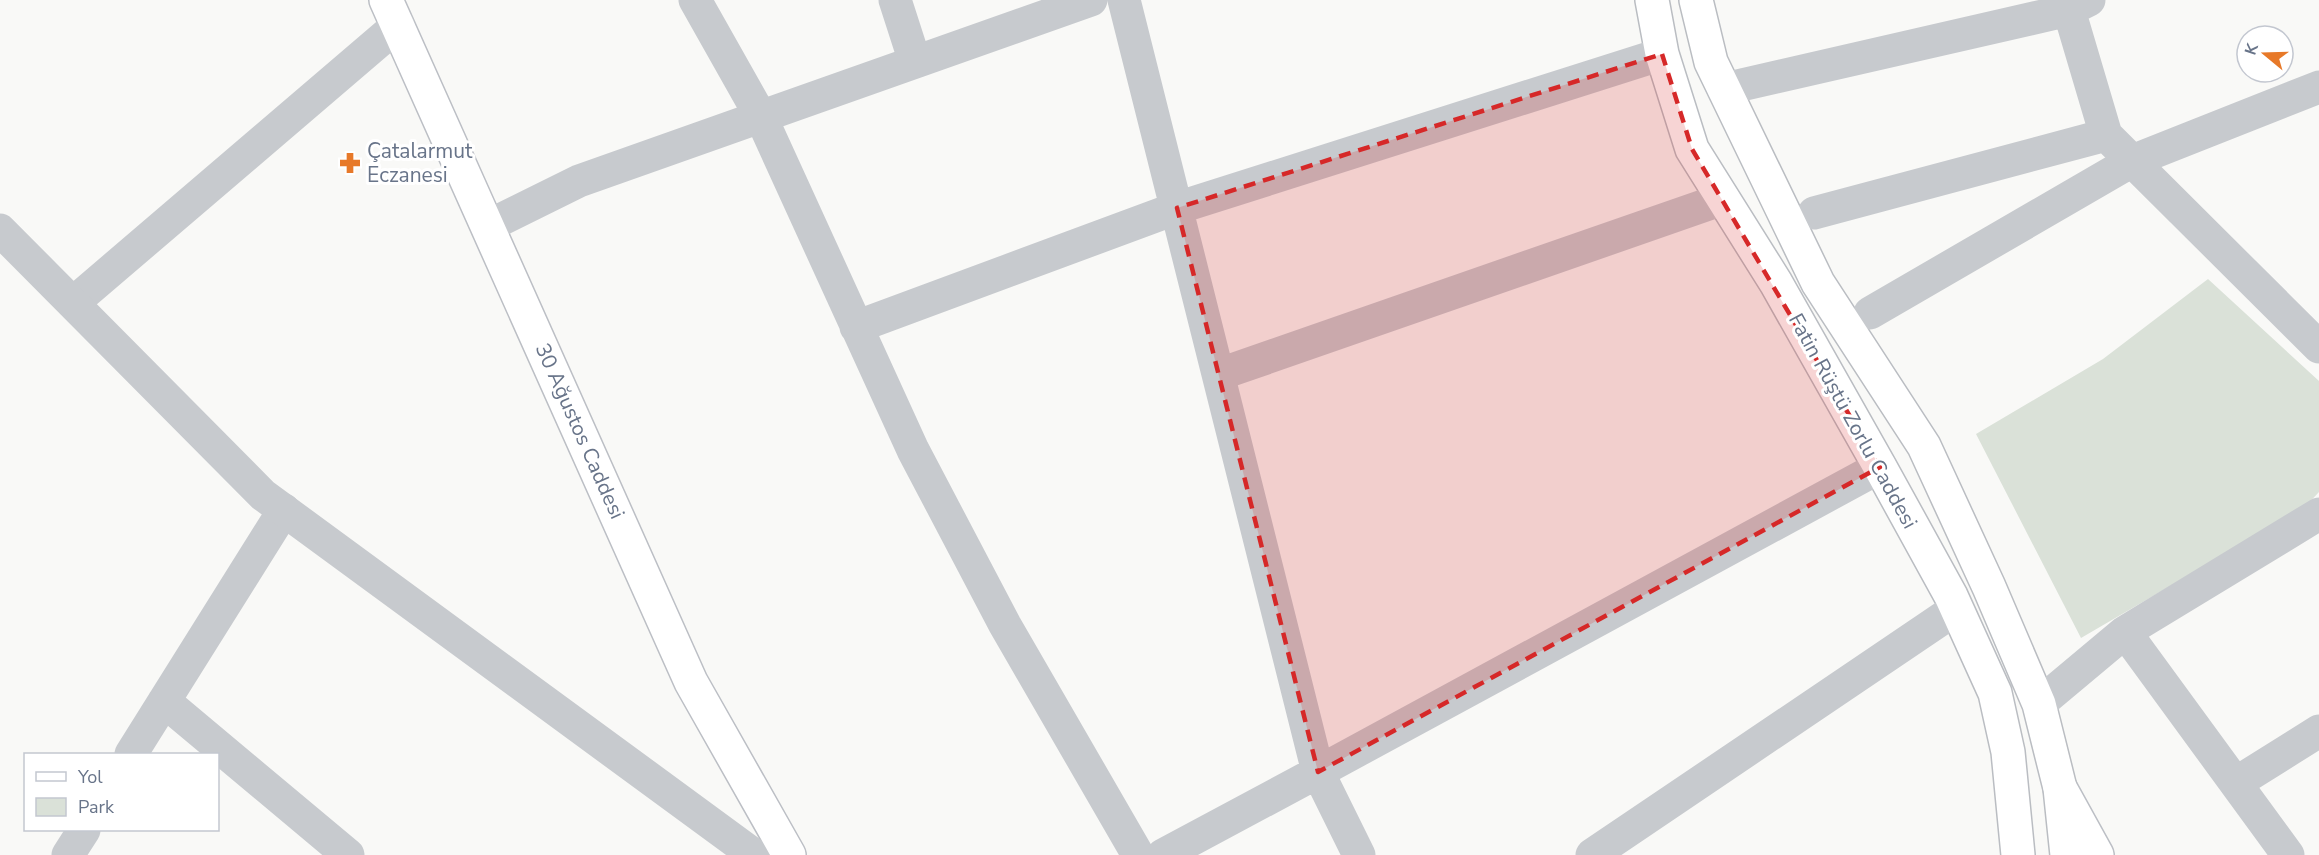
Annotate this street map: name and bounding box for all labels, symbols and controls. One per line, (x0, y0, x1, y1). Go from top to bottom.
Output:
north arrow (2235, 24, 2295, 84)
text: K (2240, 40, 2264, 58)
place label: Çatalarmut Eczanesi (367, 137, 473, 189)
pharmacy icon: Çatalarmut Eczanesi (338, 151, 362, 175)
street label: Fatin Rüştü Zorlu Caddesi (1782, 308, 1924, 534)
street label: 30 Ağustos Caddesi (529, 339, 631, 523)
legend (24, 753, 219, 831)
text: Yol (77, 765, 103, 789)
text: Park (78, 795, 115, 819)

